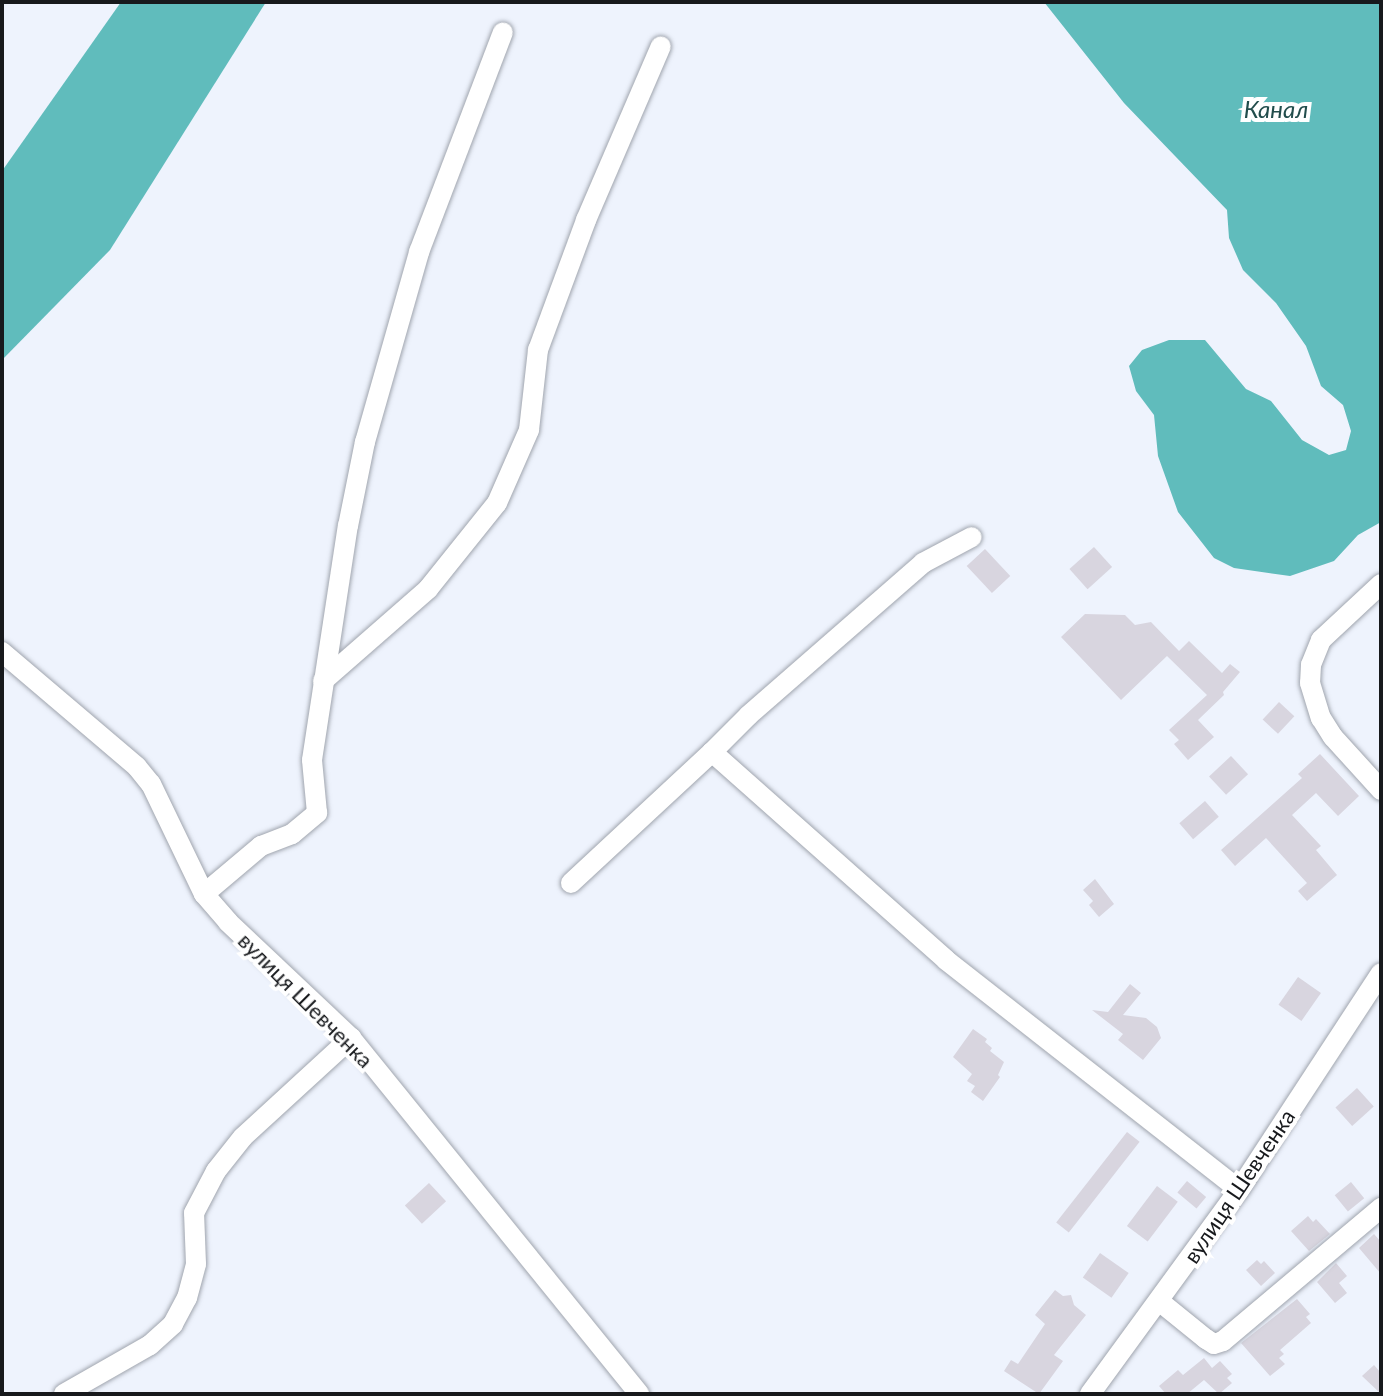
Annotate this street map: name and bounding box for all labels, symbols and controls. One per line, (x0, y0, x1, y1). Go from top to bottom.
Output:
water label: Канал (1244, 95, 1308, 123)
street label: вулиця Шевченка (233, 927, 379, 1073)
street label: вулиця Шевченка (1178, 1104, 1300, 1268)

